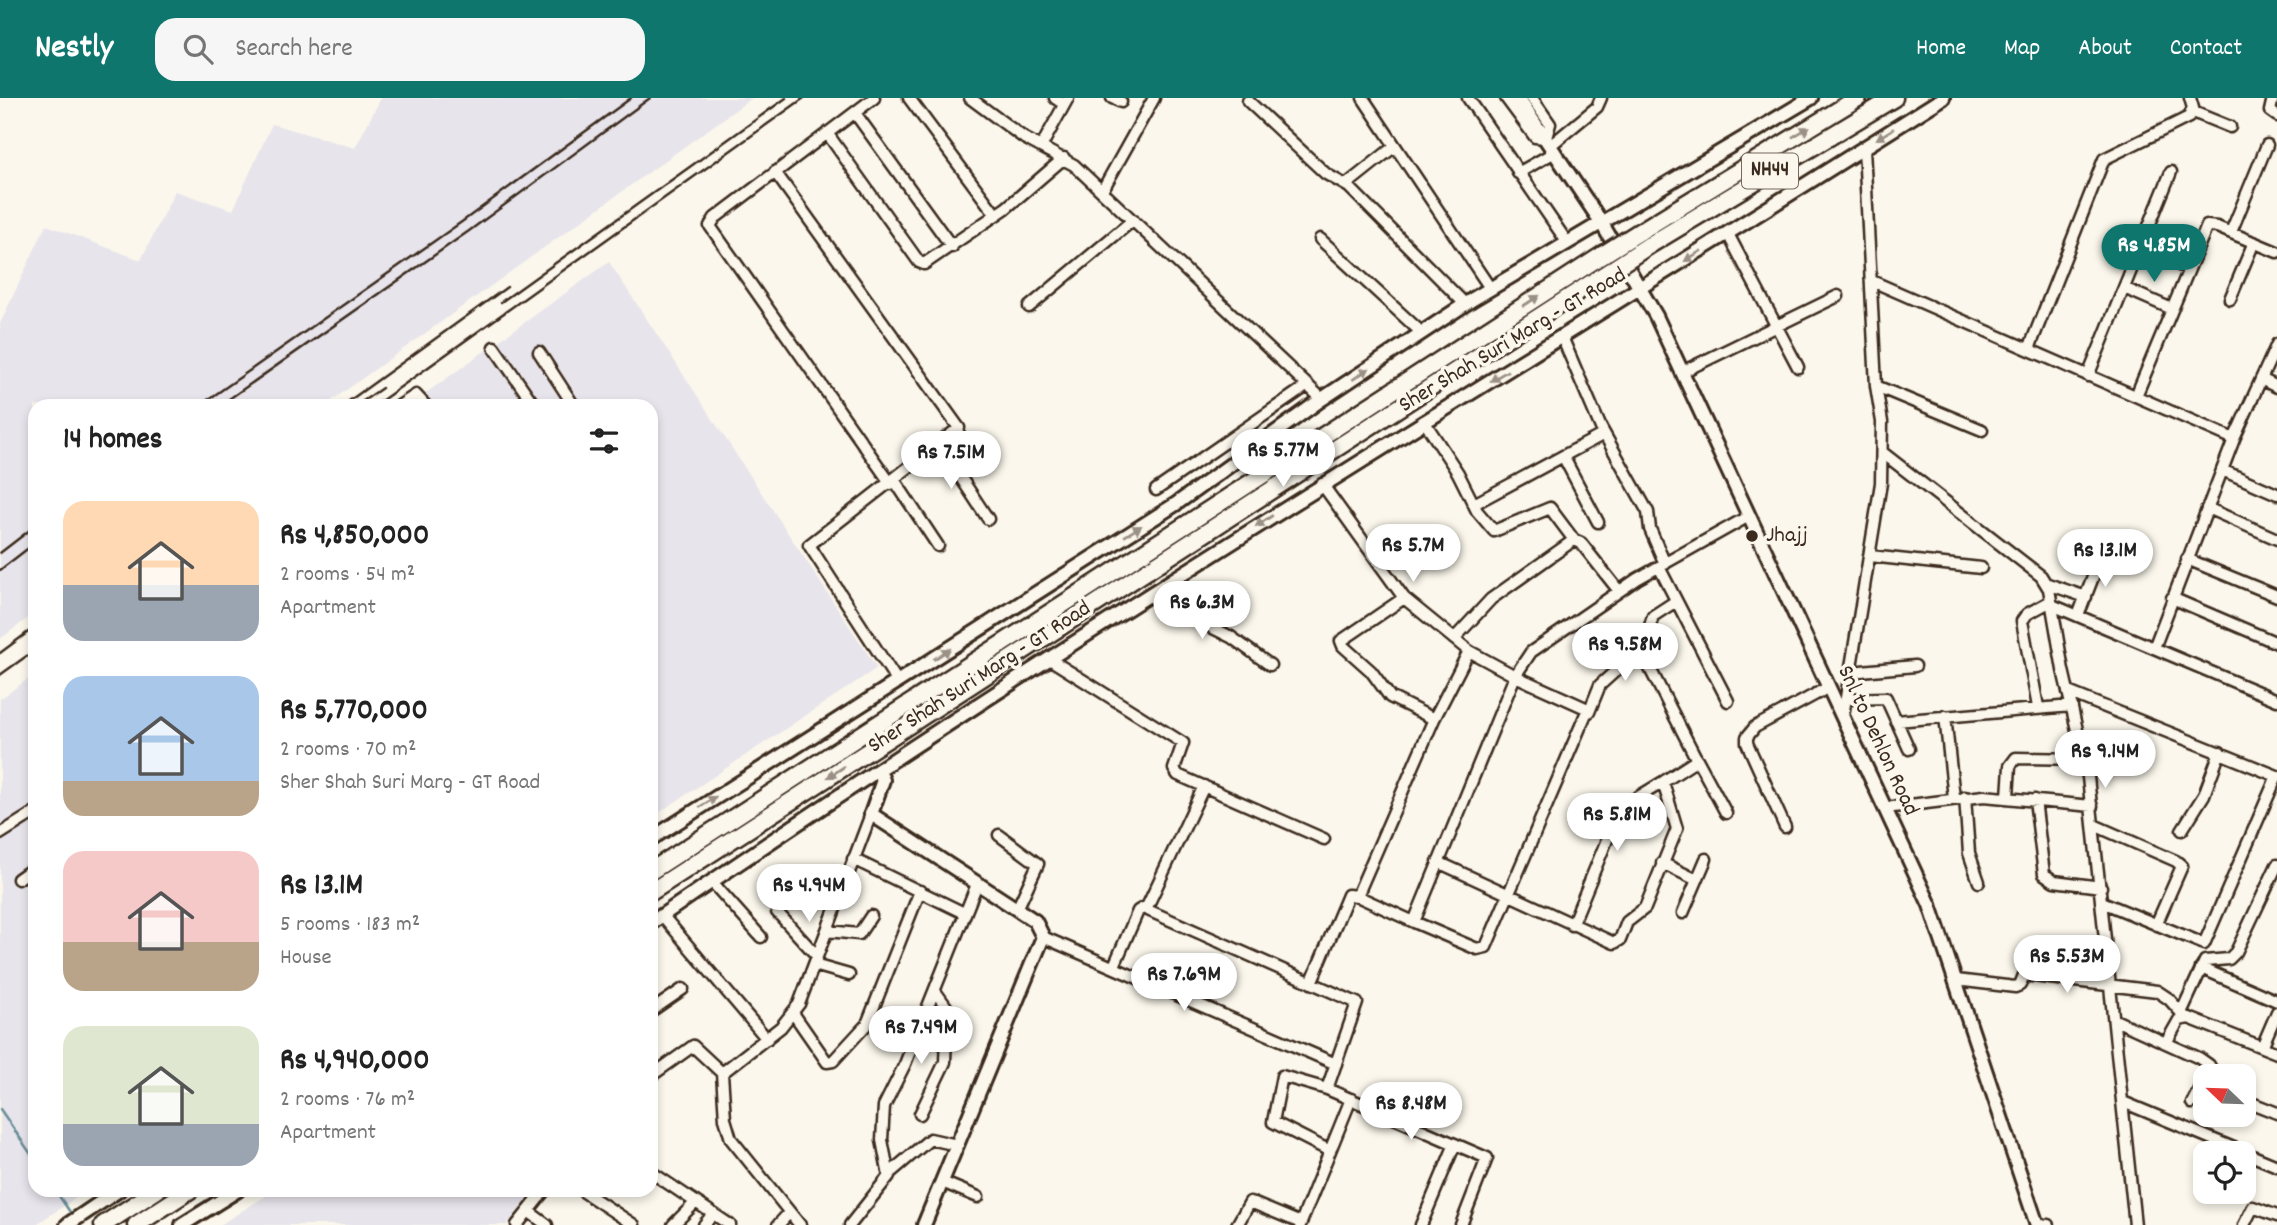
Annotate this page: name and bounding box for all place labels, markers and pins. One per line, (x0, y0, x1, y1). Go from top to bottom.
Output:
pin: Rs 4.85M (2082, 225, 2226, 284)
pin: Rs 5.77M (1211, 430, 1355, 489)
pin: Rs 7.51M (879, 432, 1023, 491)
place label: Jhajj (1766, 520, 1808, 553)
pin: Rs 5.7M (1348, 524, 1478, 584)
marker: Jhajj (1744, 528, 1760, 544)
pin: Rs 13.1M (2033, 530, 2177, 589)
pin: Rs 6.3M (1137, 582, 1267, 641)
pin: Rs 9.58M (1553, 624, 1697, 683)
pin: Rs 9.14M (2033, 730, 2177, 790)
pin: Rs 5.81M (1545, 794, 1689, 853)
pin: Rs 4.94M (737, 864, 881, 924)
pin: Rs 5.53M (1995, 936, 2139, 995)
pin: Rs 7.69M (1112, 954, 1256, 1013)
pin: Rs 7.49M (849, 1006, 993, 1066)
pin: Rs 8.48M (1339, 1082, 1483, 1142)

